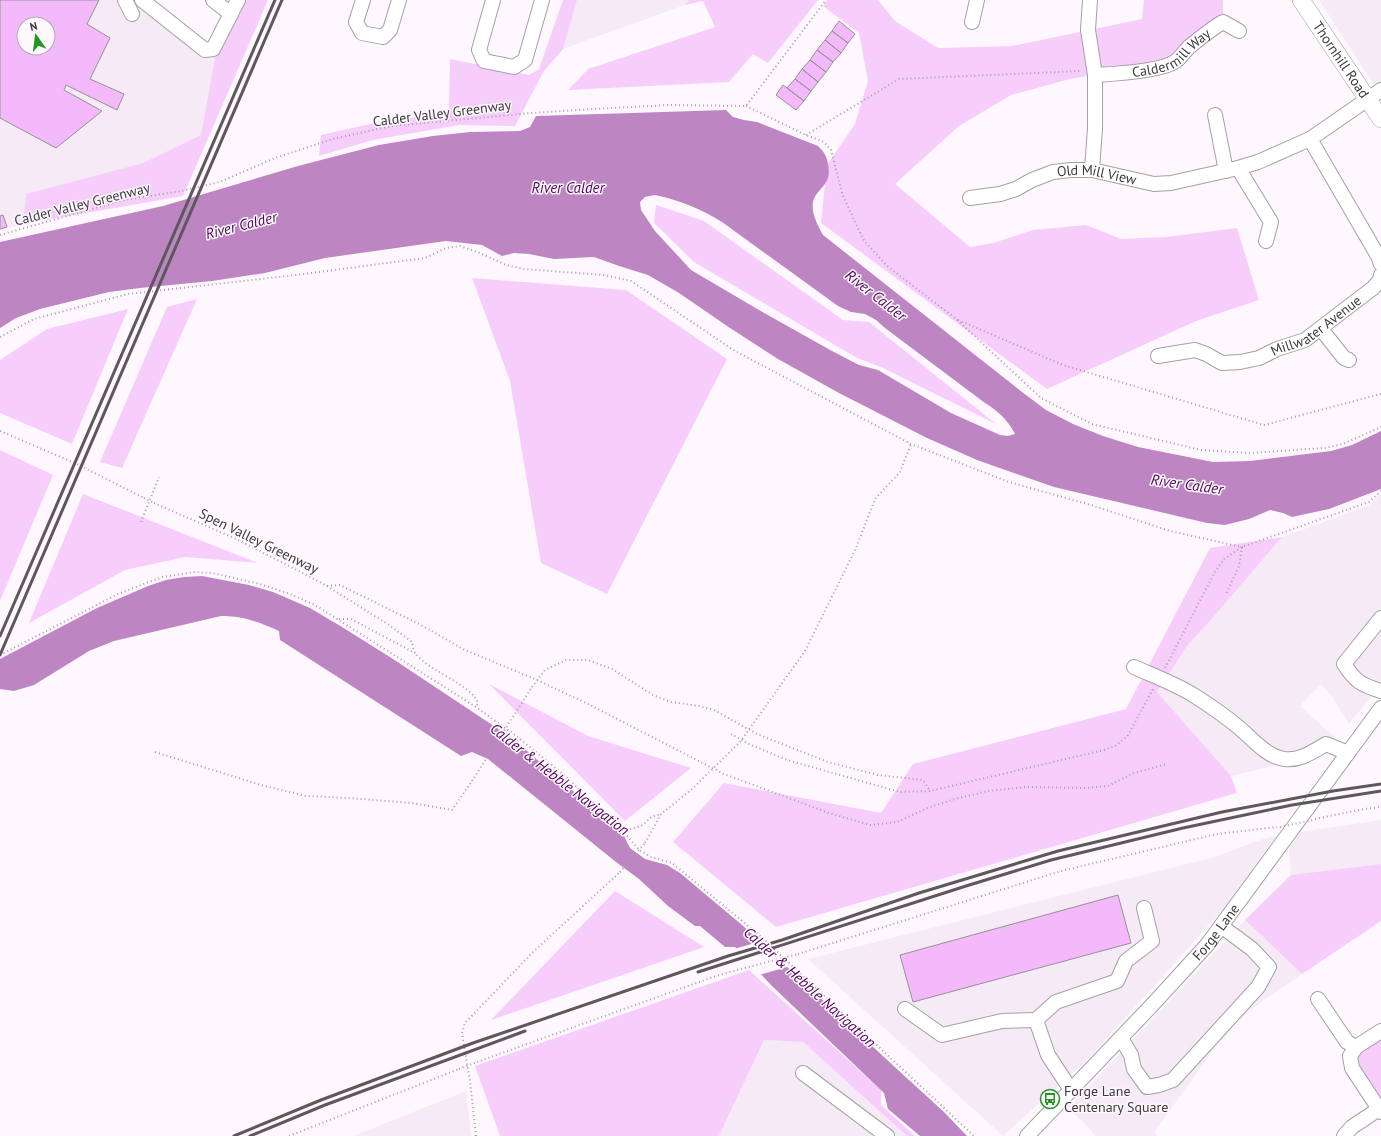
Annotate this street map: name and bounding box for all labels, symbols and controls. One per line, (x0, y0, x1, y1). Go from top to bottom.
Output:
north arrow (16, 16, 56, 56)
street label: Thornhill Road (1309, 18, 1373, 101)
text: N (28, 19, 39, 34)
street label: Caldermill Way (1131, 24, 1214, 81)
street label: Calder Valley Greenway (372, 96, 513, 130)
street label: Old Mill View (1056, 161, 1139, 189)
street label: Calder Valley Greenway (12, 178, 152, 230)
water label: River Calder (532, 178, 606, 197)
water label: River Calder (203, 207, 280, 243)
water label: River Calder (841, 265, 911, 326)
street label: Millwater Avenue (1268, 291, 1365, 360)
water label: River Calder (1150, 470, 1225, 499)
street label: Spen Valley Greenway (196, 504, 322, 578)
water label: Calder & Hebble Navigation (487, 719, 634, 839)
street label: Forge Lane (1188, 900, 1243, 964)
water label: Calder & Hebble Navigation (740, 923, 880, 1052)
place label: Forge Lane Centenary Square (1064, 1082, 1168, 1116)
bus stop icon: Forge Lane Centenary Square (1039, 1088, 1061, 1110)

